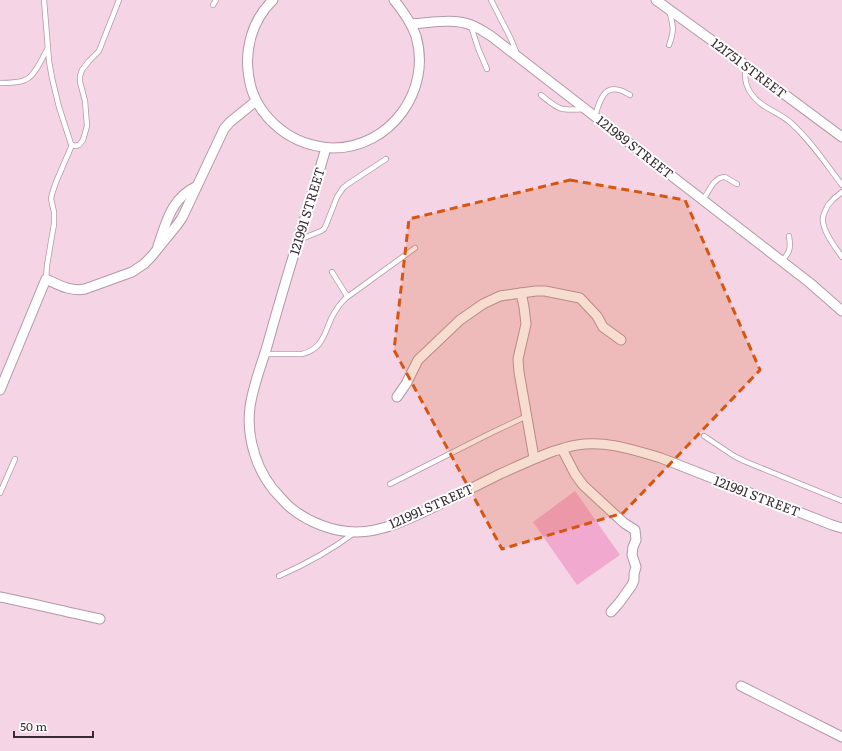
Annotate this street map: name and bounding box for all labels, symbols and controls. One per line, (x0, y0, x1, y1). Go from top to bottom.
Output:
street label: 121751 STREET (708, 33, 791, 102)
street label: 121989 STREET (593, 111, 678, 183)
street label: 121991 STREET (284, 164, 329, 257)
street label: 121991 STREET (711, 470, 803, 521)
street label: 121991 STREET (385, 478, 477, 533)
scale bar (14, 713, 93, 739)
text: 50 m (20, 717, 47, 735)

